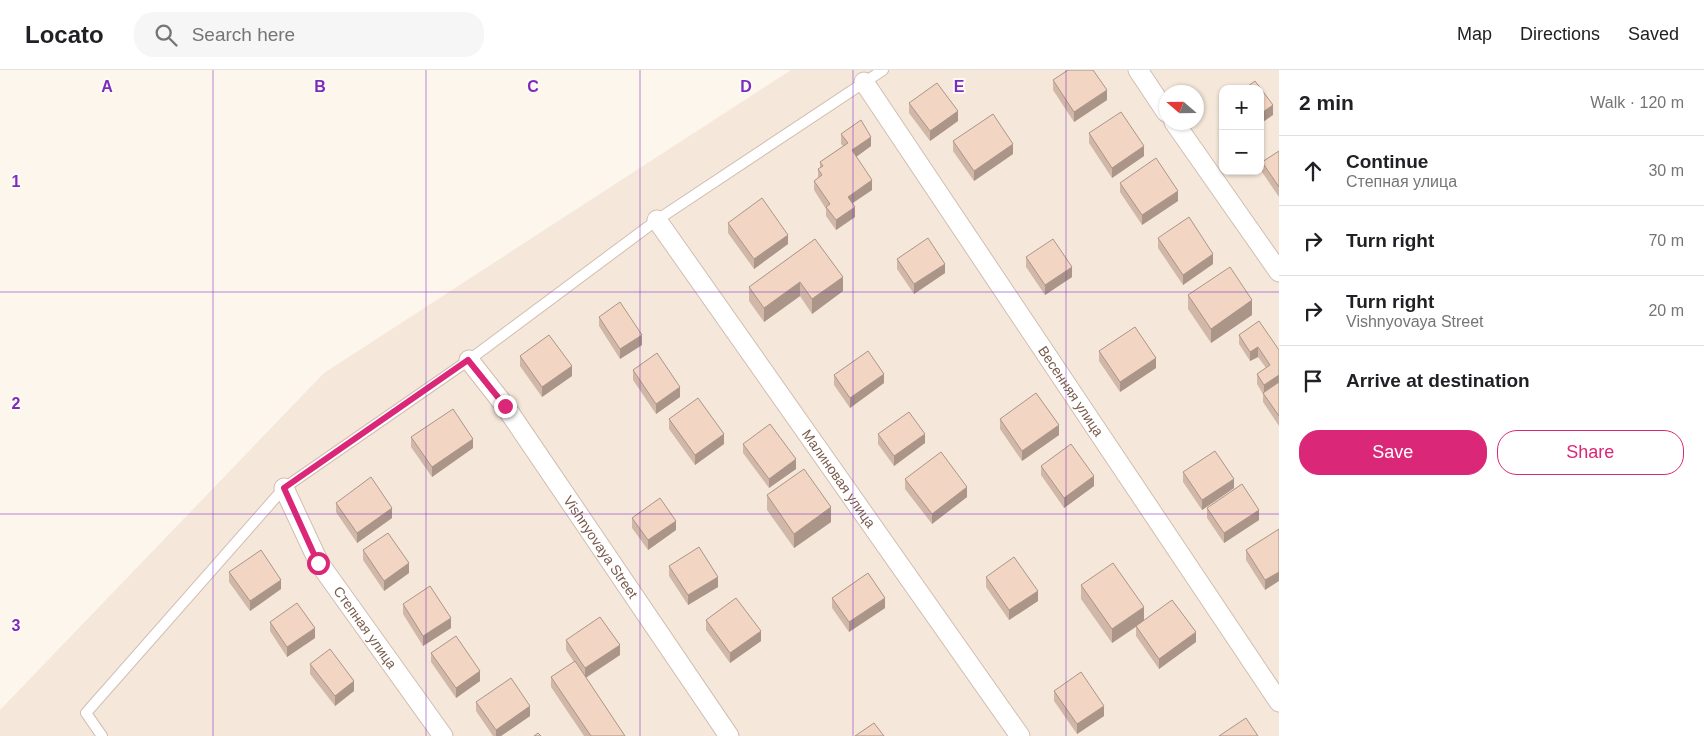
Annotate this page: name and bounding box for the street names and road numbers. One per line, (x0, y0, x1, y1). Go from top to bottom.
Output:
street label: Весенняя улица (1035, 343, 1107, 439)
street label: Малиновая улица (799, 426, 879, 531)
street label: Vishnyovaya Street (560, 493, 641, 602)
street label: Степная улица (330, 583, 400, 672)

